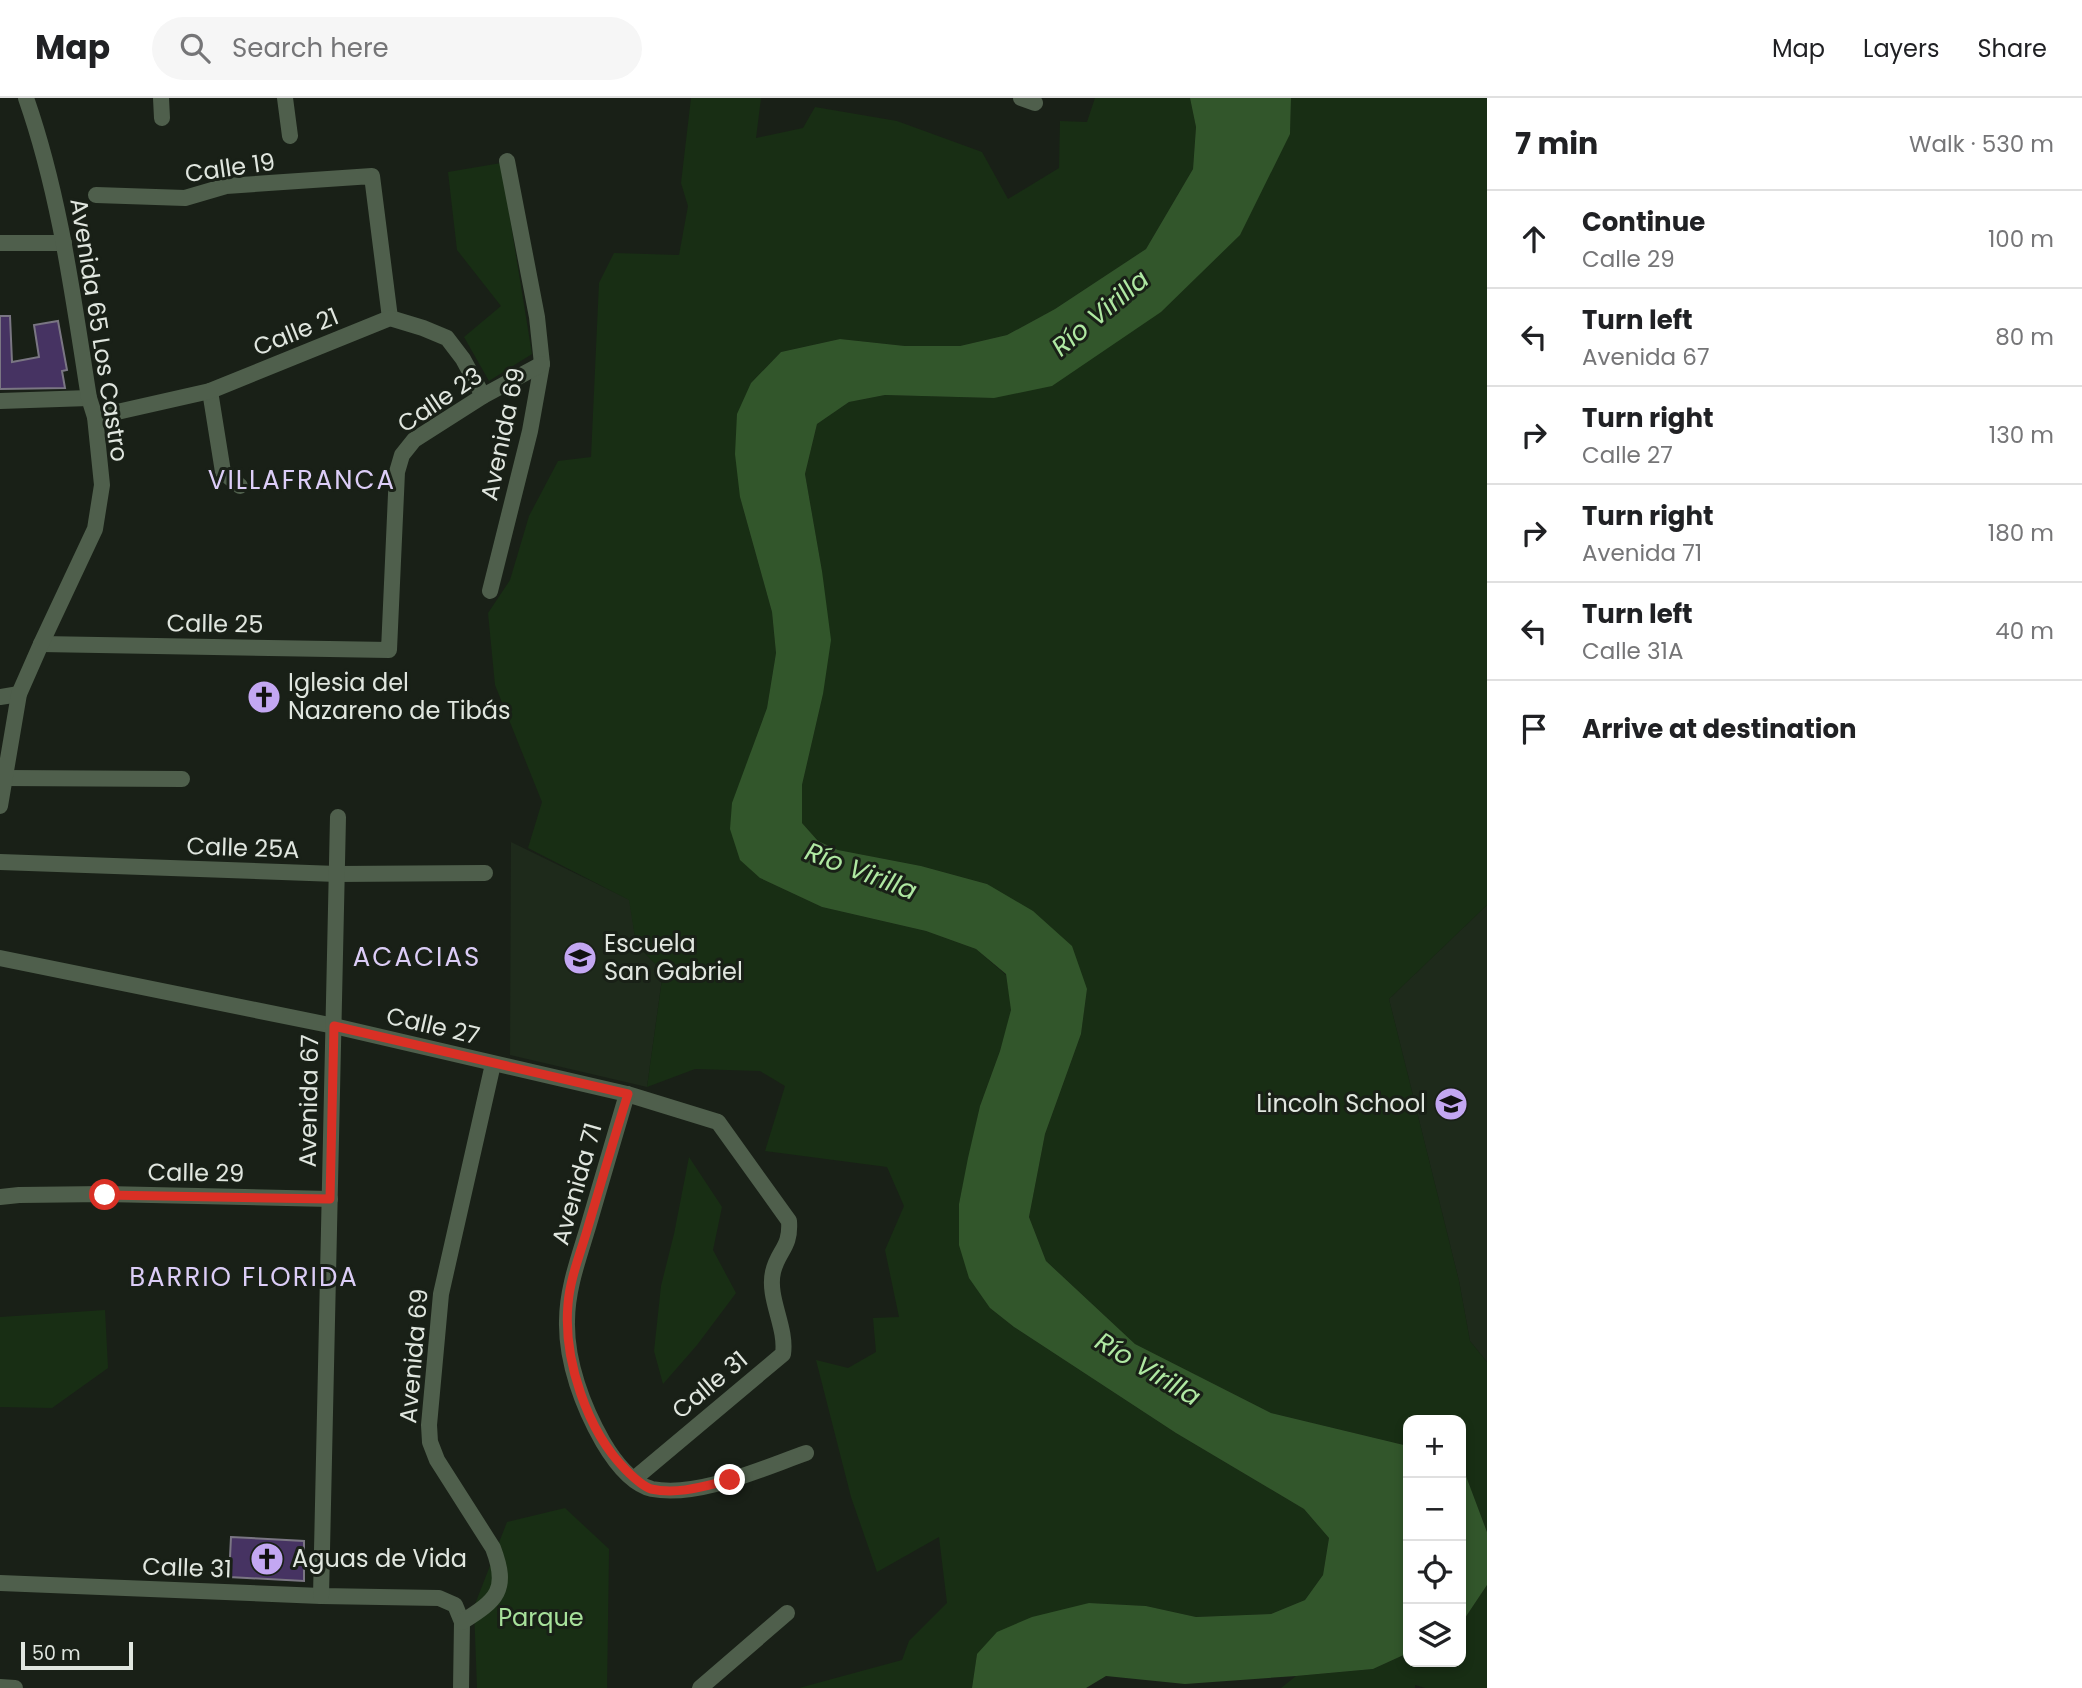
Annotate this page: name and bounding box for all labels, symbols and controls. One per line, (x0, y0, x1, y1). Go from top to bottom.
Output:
search box (152, 17, 642, 80)
text: Map (35, 24, 110, 71)
icon: search (176, 29, 214, 67)
text: Search here (232, 30, 389, 66)
text: Map (1772, 32, 1825, 65)
text: Layers (1863, 32, 1939, 65)
text: Share (1977, 32, 2047, 65)
text: 7 min (1515, 122, 1598, 165)
text: Walk · 530 m (1909, 128, 2054, 160)
street label: Calle 19 (183, 145, 277, 190)
street label: Avenida 65 Los Castro (62, 196, 137, 464)
text: Continue (1582, 204, 1705, 240)
icon: ahead (1515, 220, 1553, 258)
text: 100 m (1988, 223, 2054, 255)
text: Calle 29 (1582, 243, 1675, 275)
water label: Río Virilla (1044, 262, 1156, 364)
street label: Calle 21 (248, 300, 343, 364)
text: Turn left (1582, 302, 1693, 338)
icon: left (1515, 318, 1553, 356)
text: 80 m (1995, 321, 2054, 353)
text: Avenida 67 (1582, 341, 1709, 373)
street label: Calle 23 (391, 359, 489, 440)
street label: Avenida 69 (472, 364, 533, 503)
text: Turn right (1582, 400, 1714, 436)
icon: right (1515, 416, 1553, 454)
text: 130 m (1989, 419, 2054, 451)
text: Calle 27 (1582, 439, 1673, 471)
district label: VILLAFRANCA (208, 462, 396, 498)
text: Turn right (1582, 498, 1714, 534)
icon: right (1515, 514, 1553, 552)
text: 180 m (1988, 517, 2054, 549)
text: Avenida 71 (1582, 537, 1702, 569)
text: Turn left (1582, 596, 1693, 632)
street label: Calle 25 (166, 606, 264, 641)
icon: left (1515, 612, 1553, 650)
text: 40 m (1995, 615, 2054, 647)
text: Calle 31A (1582, 635, 1683, 667)
place label: Iglesia del Nazareno de Tibás (288, 666, 511, 727)
church icon: Iglesia del Nazareno de Tibás (245, 678, 283, 716)
icon: arrive (1515, 710, 1553, 748)
text: Arrive at destination (1582, 711, 1857, 747)
street label: Calle 25A (186, 829, 300, 866)
water label: Río Virilla (800, 833, 922, 909)
place label: Escuela San Gabriel (604, 927, 743, 988)
district label: ACACIAS (353, 939, 481, 975)
school or university icon: Escuela San Gabriel (561, 939, 599, 977)
street label: Calle 27 (383, 999, 483, 1052)
street label: Avenida 67 (291, 1034, 326, 1168)
school or university icon: Lincoln School (1432, 1085, 1470, 1123)
place label: Lincoln School (1256, 1087, 1426, 1120)
street label: Avenida 71 (543, 1119, 610, 1249)
street label: Calle 29 (147, 1155, 245, 1190)
route start (89, 1179, 120, 1210)
district label: BARRIO FLORIDA (129, 1259, 359, 1295)
street label: Avenida 69 (391, 1287, 436, 1425)
water label: Río Virilla (1089, 1323, 1207, 1415)
street label: Calle 31 (665, 1343, 755, 1426)
map controls (1403, 1415, 1466, 1667)
button: + (1403, 1415, 1466, 1478)
route end (714, 1464, 745, 1495)
button: − (1403, 1478, 1466, 1541)
church icon: Aguas de Vida (248, 1540, 286, 1578)
button: locate (1403, 1541, 1466, 1604)
place label: Aguas de Vida (292, 1542, 467, 1575)
street label: Calle 31 (142, 1549, 232, 1586)
park label: Parque (498, 1601, 584, 1634)
button: layers (1403, 1604, 1466, 1667)
scale bar (21, 1639, 133, 1671)
text: 50 m (32, 1640, 81, 1667)

